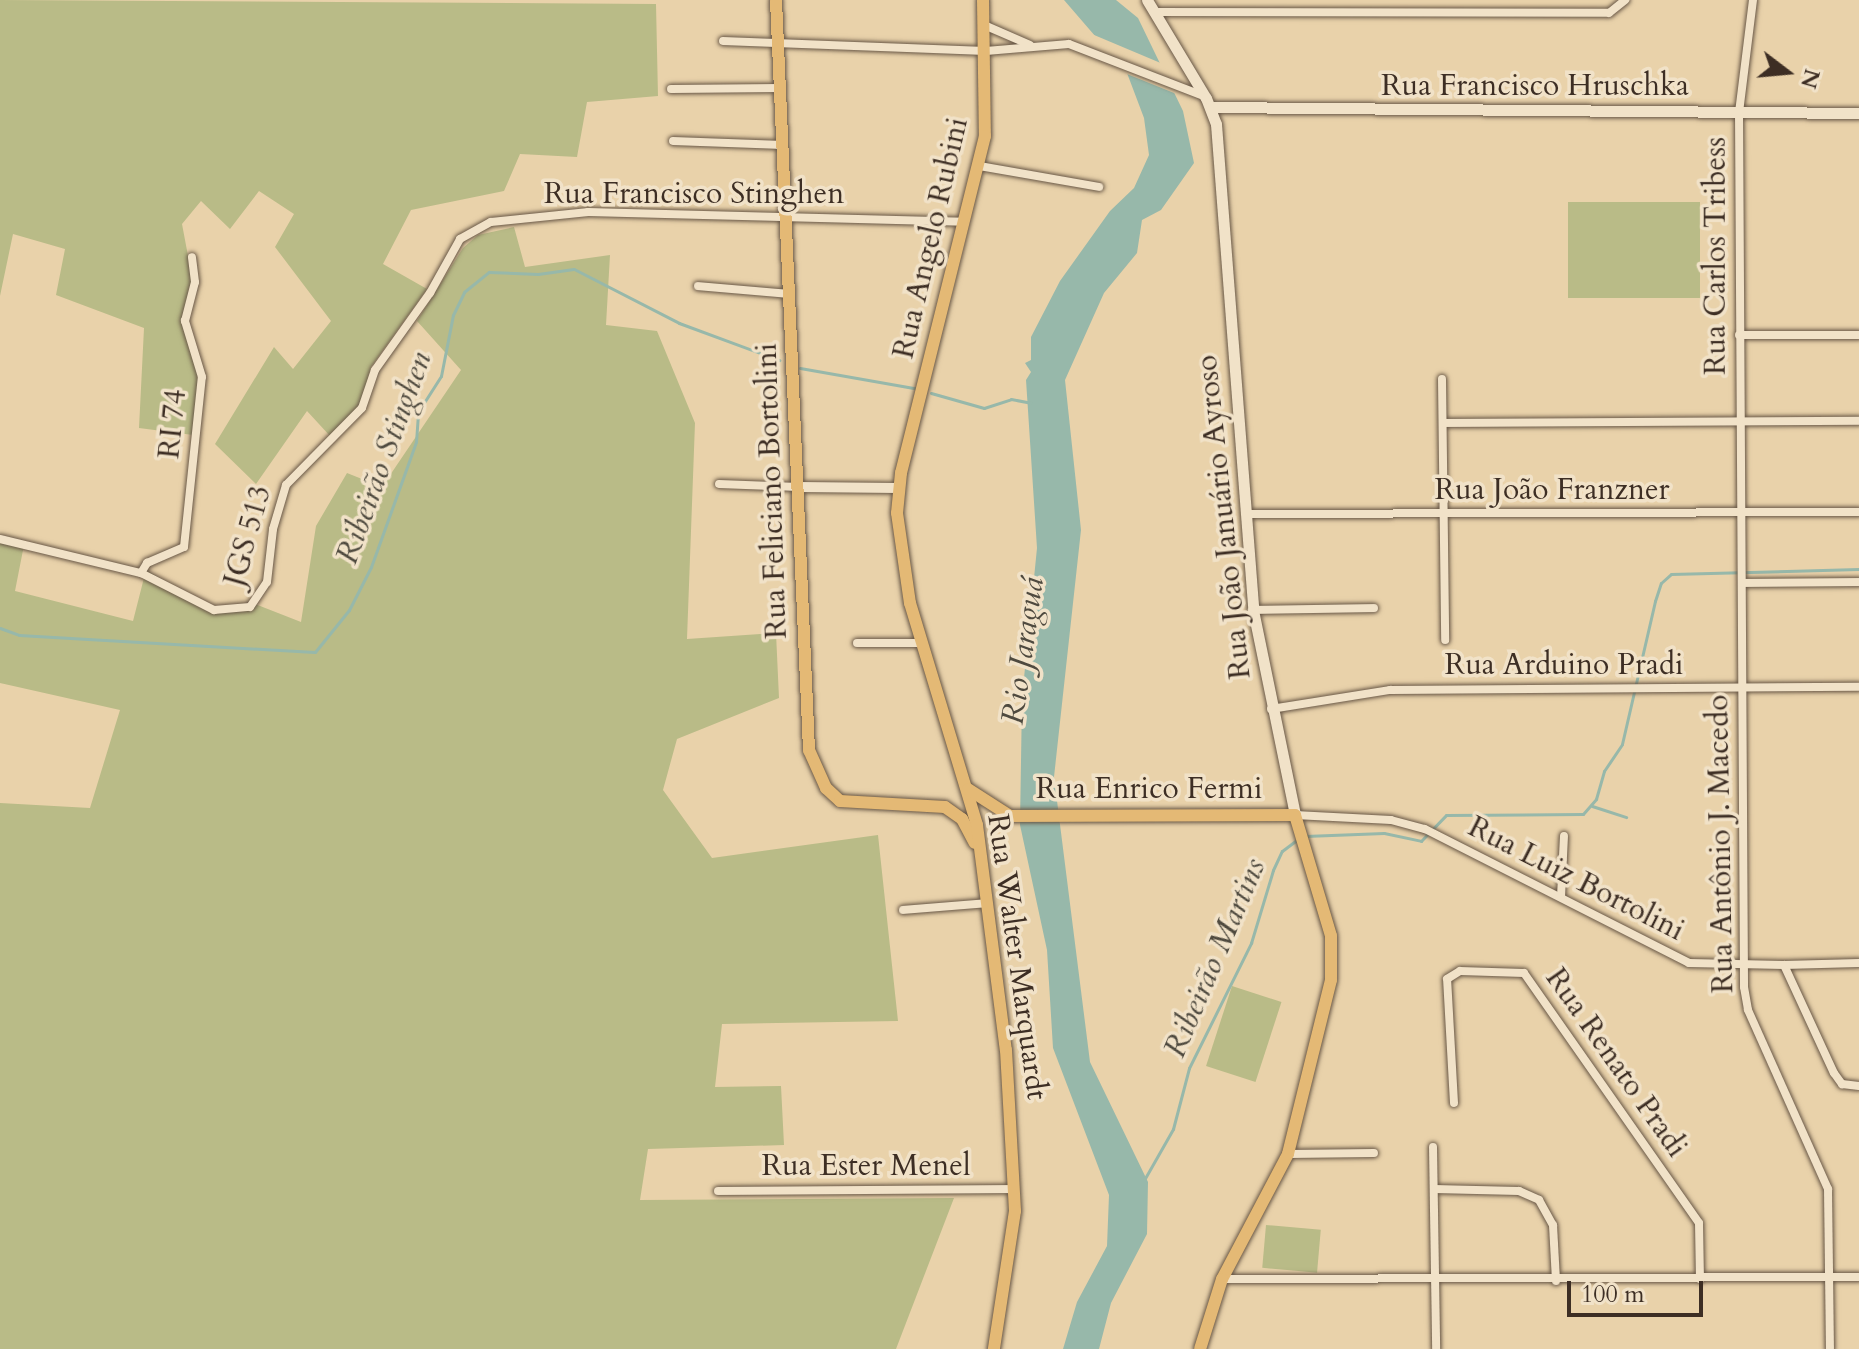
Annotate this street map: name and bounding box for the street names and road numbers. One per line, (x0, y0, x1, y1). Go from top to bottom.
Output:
street label: Rua Francisco Hruschka (1381, 68, 1689, 104)
street label: Rua Angelo Rubini (886, 114, 976, 362)
street label: Rua Carlos Tribess (1698, 137, 1734, 375)
street label: Rua Francisco Stinghen (544, 176, 844, 212)
street label: Rua Feliciano Bortolini (749, 342, 795, 640)
street label: Rua João Januário Ayroso (1189, 353, 1259, 681)
street label: RI 74 (151, 387, 195, 461)
street label: Rua João Franzner (1434, 472, 1670, 508)
street label: JGS 513 (216, 481, 280, 591)
street label: Rua Arduino Pradi (1445, 647, 1683, 683)
street label: Rua Antônio J. Macedo (1700, 694, 1742, 994)
street label: Rua Enrico Fermi (1036, 771, 1262, 807)
street label: Rua Luiz Bortolini (1462, 809, 1690, 949)
street label: Rua Walter Marquardt (979, 812, 1055, 1102)
street label: Rua Renato Pradi (1537, 962, 1695, 1164)
street label: Rua Ester Menel (761, 1148, 971, 1184)

